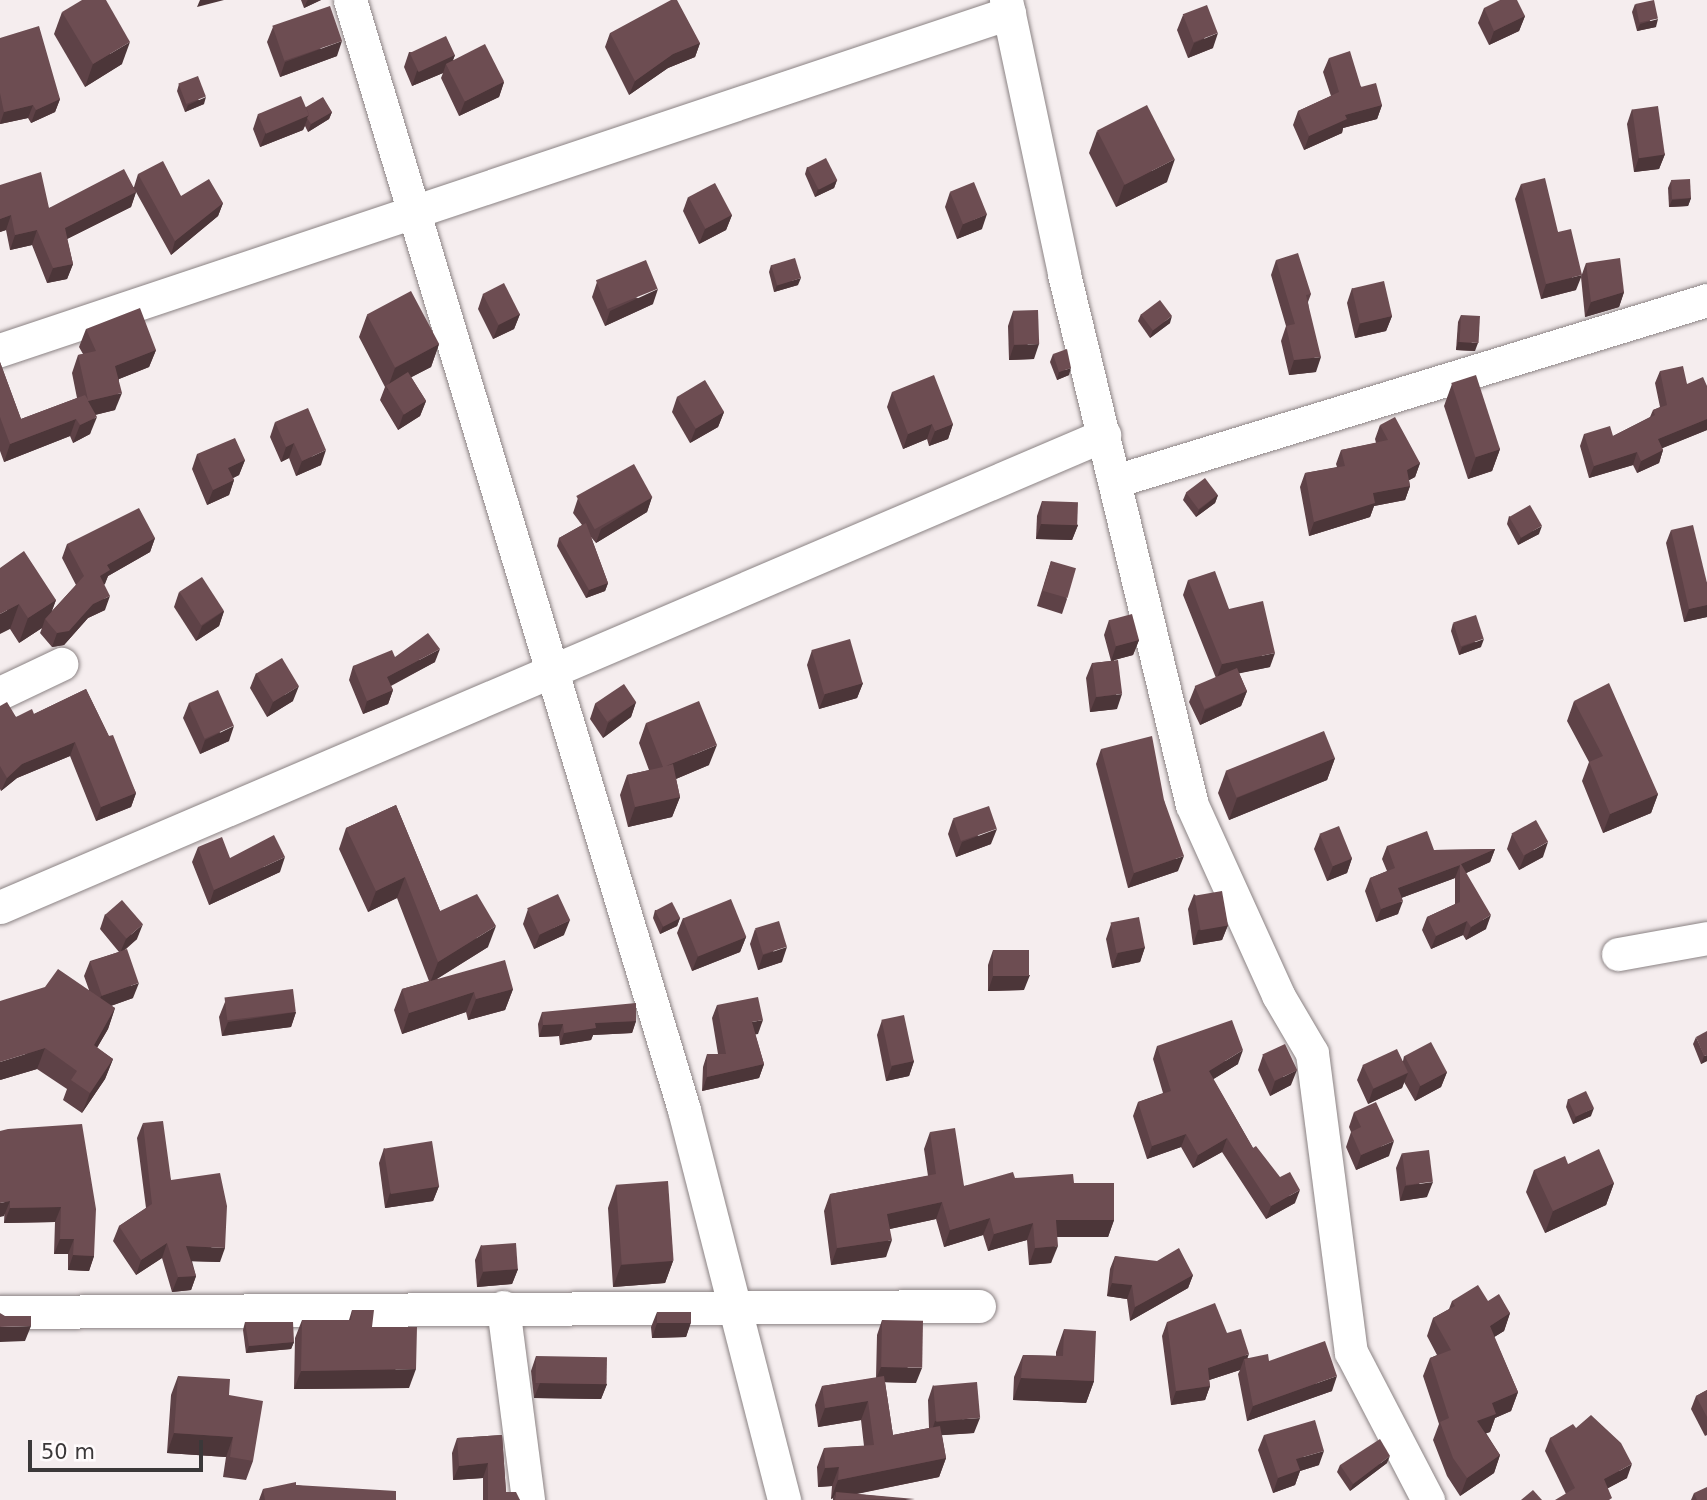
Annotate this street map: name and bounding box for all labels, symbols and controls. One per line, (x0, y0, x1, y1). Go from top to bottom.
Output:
scale bar (32, 1426, 206, 1470)
text: 50 m (41, 1440, 95, 1464)

